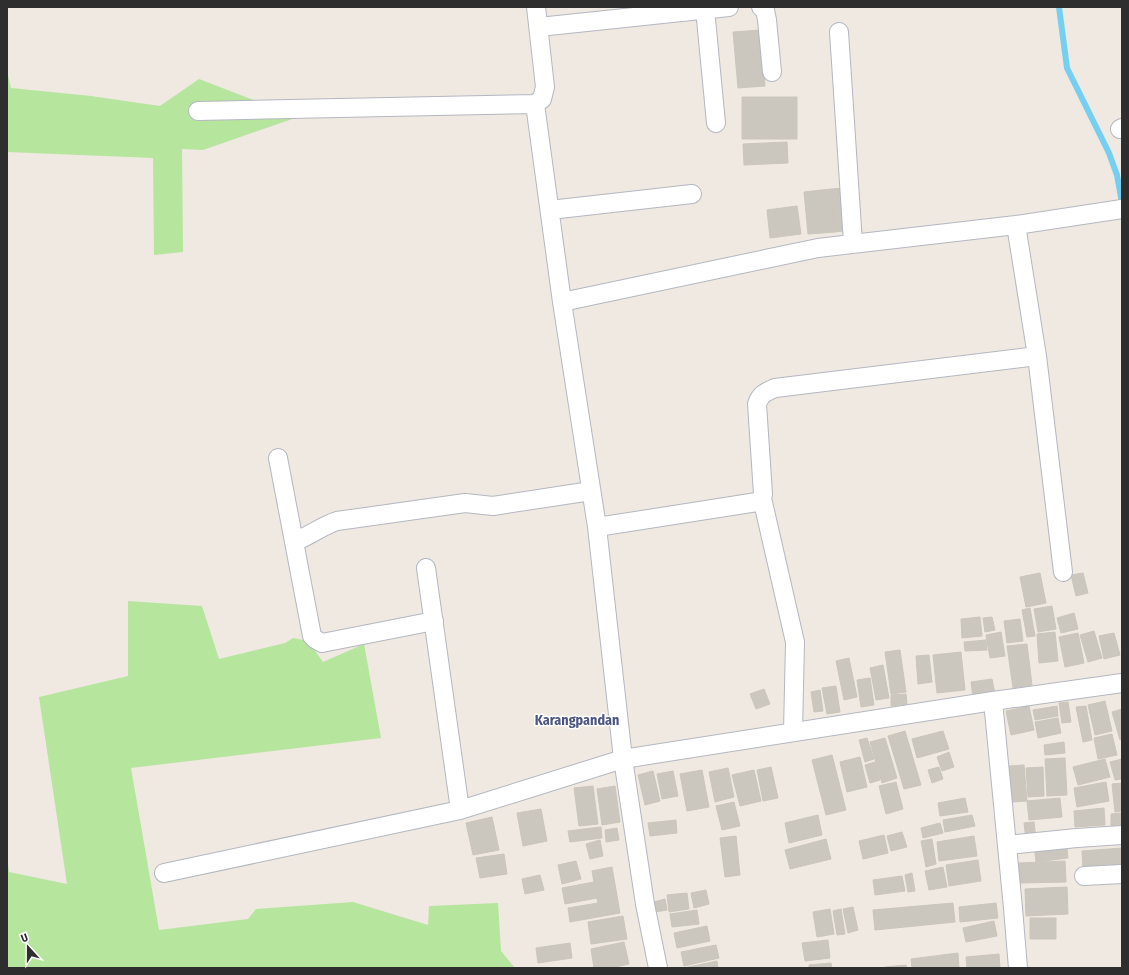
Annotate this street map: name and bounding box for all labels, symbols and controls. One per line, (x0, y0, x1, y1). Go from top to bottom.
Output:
district label: Karangpandan (535, 712, 619, 729)
north arrow (8, 927, 48, 967)
text: U (19, 931, 30, 945)

